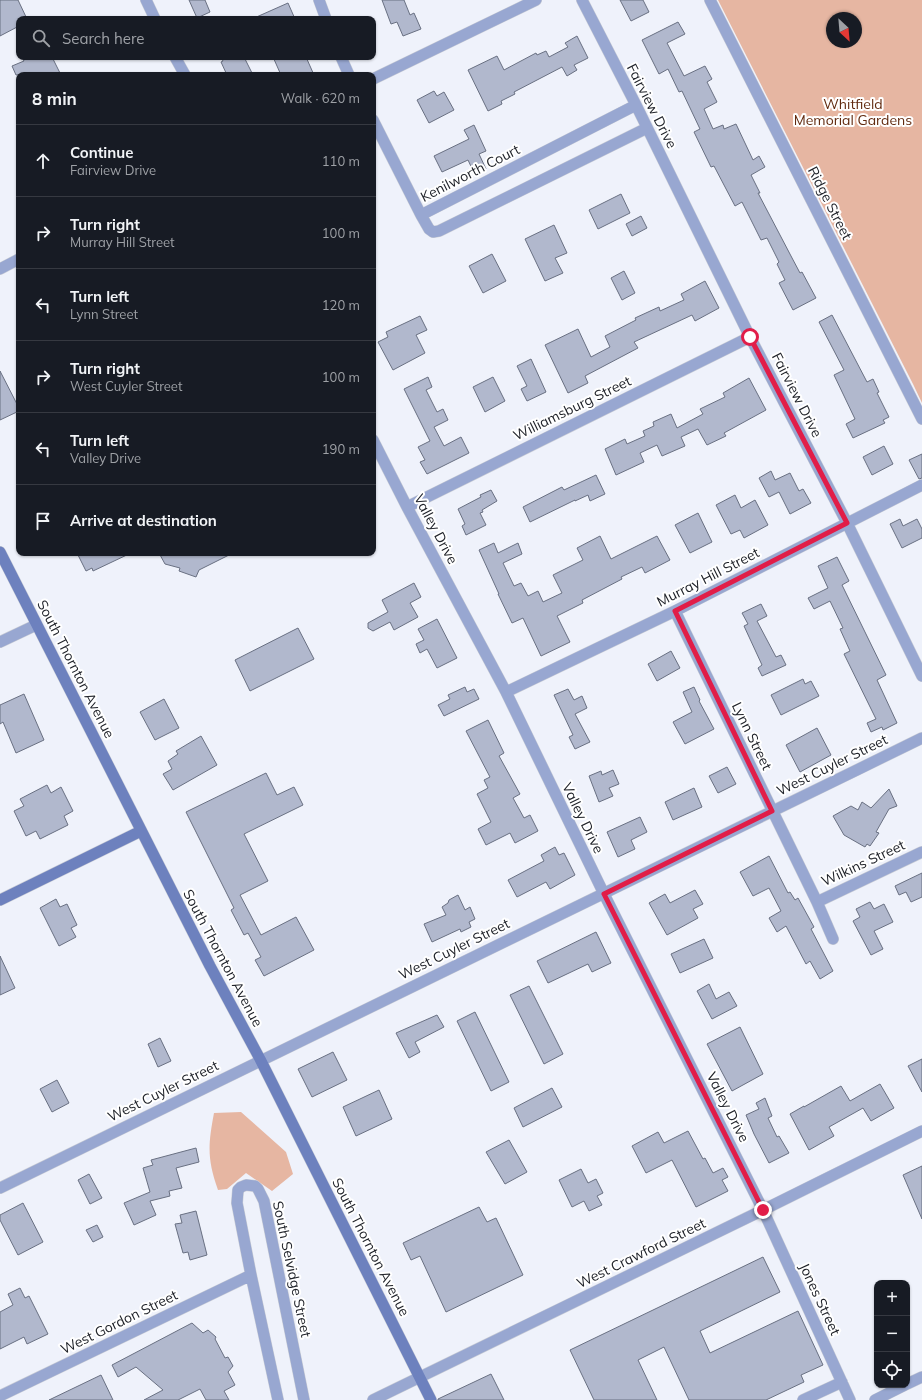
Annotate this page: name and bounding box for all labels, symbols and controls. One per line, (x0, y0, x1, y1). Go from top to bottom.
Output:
north arrow (826, 12, 862, 48)
search box (16, 16, 376, 60)
icon: search (30, 27, 52, 49)
text: Search here (62, 29, 144, 48)
street label: Fairview Drive (623, 61, 681, 151)
text: 8 min (32, 88, 77, 109)
text: Walk · 620 m (281, 90, 360, 106)
park label: Whitfield Memorial Gardens (794, 95, 912, 129)
street label: Kenilworth Court (417, 140, 523, 206)
text: Continue (70, 143, 133, 162)
icon: ahead (32, 150, 54, 172)
text: 110 m (322, 153, 360, 169)
text: Fairview Drive (70, 162, 156, 178)
street label: Ridge Street (804, 163, 856, 243)
text: Turn right (70, 215, 140, 234)
icon: right (32, 222, 54, 244)
text: 100 m (322, 225, 360, 241)
text: Murray Hill Street (70, 234, 175, 250)
text: Turn left (70, 287, 129, 306)
icon: left (32, 294, 54, 316)
text: 120 m (322, 297, 360, 313)
text: Lynn Street (70, 306, 138, 322)
route start (741, 328, 759, 346)
street label: Fairview Drive (768, 350, 826, 440)
text: Turn right (70, 359, 140, 378)
icon: right (32, 366, 54, 388)
text: 100 m (322, 369, 360, 385)
street label: Williamsburg Street (510, 372, 634, 444)
text: West Cuyler Street (70, 378, 182, 394)
text: Turn left (70, 431, 129, 450)
icon: left (32, 438, 54, 460)
text: 190 m (322, 441, 360, 457)
text: Valley Drive (70, 450, 141, 466)
street label: Valley Drive (410, 491, 462, 567)
icon: arrive (32, 510, 54, 532)
text: Arrive at destination (70, 511, 217, 530)
street label: Murray Hill Street (654, 543, 762, 611)
street label: South Thornton Avenue (33, 597, 119, 741)
street label: Lynn Street (728, 699, 776, 773)
street label: West Cuyler Street (774, 730, 890, 800)
street label: Valley Drive (558, 780, 608, 856)
street label: Wilkins Street (818, 836, 908, 890)
street label: South Thornton Avenue (179, 886, 267, 1030)
street label: West Cuyler Street (396, 914, 512, 984)
street label: West Cuyler Street (105, 1056, 221, 1126)
street label: Valley Drive (703, 1069, 753, 1145)
street label: South Thornton Avenue (328, 1175, 414, 1319)
street label: South Selvidge Street (269, 1199, 315, 1339)
route end (754, 1201, 772, 1219)
street label: West Crawford Street (574, 1214, 709, 1292)
street label: Jones Street (795, 1260, 845, 1338)
map controls (874, 1280, 910, 1388)
button: + (874, 1280, 910, 1316)
street label: West Gordon Street (58, 1286, 181, 1358)
button: − (874, 1316, 910, 1352)
button: locate (874, 1352, 910, 1388)

